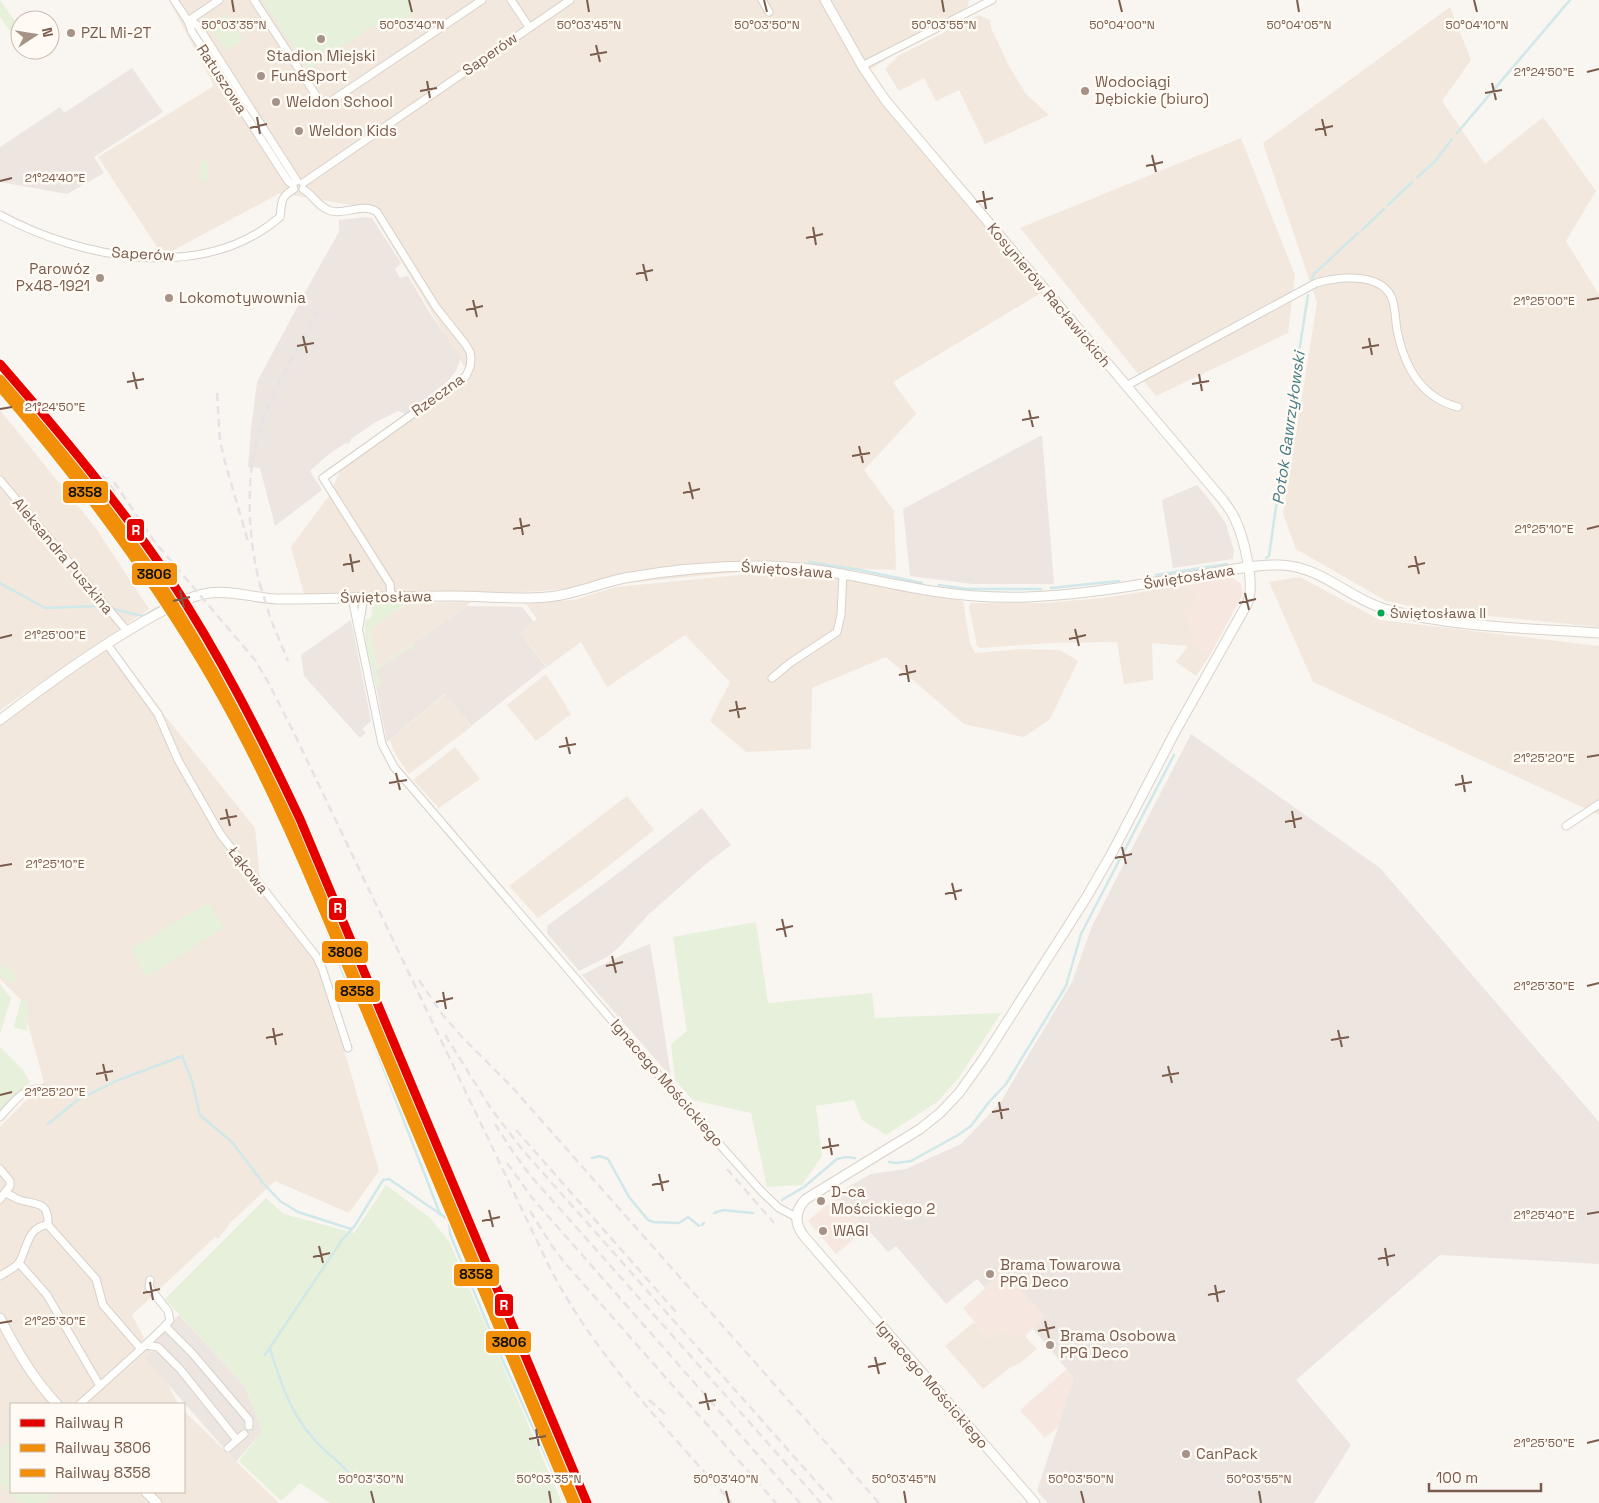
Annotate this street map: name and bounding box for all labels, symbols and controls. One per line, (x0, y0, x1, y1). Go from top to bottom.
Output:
north arrow (10, 10, 60, 60)
text: 50°03'35"N (202, 17, 266, 33)
text: 50°03'40"N (379, 17, 445, 33)
text: 50°03'45"N (557, 17, 621, 33)
text: 50°03'50"N (734, 17, 800, 33)
text: 50°03'55"N (912, 17, 976, 33)
text: 50°04'00"N (1089, 17, 1155, 33)
text: 50°04'05"N (1266, 17, 1332, 33)
text: 50°04'10"N (1445, 17, 1509, 33)
place label: PZL Mi-2T (81, 23, 152, 42)
text: N (38, 26, 57, 39)
marker: PZL Mi-2T (65, 27, 77, 39)
street label: Saperów (459, 28, 521, 79)
marker: Stadion Miejski (315, 33, 327, 45)
street label: Ratuszowa (193, 41, 252, 117)
place label: Stadion Miejski (266, 46, 376, 65)
text: 21°24'50"E (1514, 64, 1575, 80)
place label: Fun&Sport (271, 66, 347, 85)
marker: Fun&Sport (255, 70, 267, 82)
place label: Wodociągi Dębickie (biuro) (1095, 72, 1209, 109)
marker: Wodociągi Dębickie (biuro) (1079, 85, 1091, 97)
place label: Weldon School (286, 92, 393, 111)
marker: Weldon School (270, 96, 282, 108)
place label: Weldon Kids (309, 121, 397, 140)
marker: Weldon Kids (293, 125, 305, 137)
text: 21°24'40"E (25, 170, 85, 186)
street label: Kosynierów Racławickich (983, 219, 1115, 371)
street label: Saperów (111, 242, 175, 265)
place label: Parowóz Px48-1921 (16, 259, 90, 295)
marker: Parowóz Px48-1921 (94, 272, 106, 284)
place label: Lokomotywownia (179, 288, 306, 307)
marker: Lokomotywownia (163, 292, 175, 304)
text: 21°25'00"E (1513, 293, 1575, 309)
water label: Potok Gawrzyłowski (1267, 348, 1310, 506)
street label: Rzeczna (408, 369, 468, 420)
text: 21°24'50"E (25, 399, 86, 415)
line badge: 8358 (62, 480, 109, 504)
text: 8358 (68, 483, 102, 501)
street label: Aleksandra Puszkina (9, 493, 118, 618)
line badge: R (126, 518, 145, 542)
text: R (132, 521, 141, 539)
text: 21°25'10"E (1515, 521, 1574, 537)
street label: Świętosława (741, 557, 834, 582)
street label: Świętosława (1142, 560, 1236, 593)
line badge: 3806 (131, 562, 178, 586)
text: 3806 (137, 565, 172, 583)
street label: Świętosława (340, 586, 432, 607)
place label: Świętosława II (1390, 604, 1486, 622)
marker: Świętosława II (1376, 608, 1386, 618)
text: 21°25'00"E (24, 627, 86, 643)
text: 21°25'20"E (1513, 750, 1575, 766)
street label: Łąkowa (224, 842, 273, 897)
text: 21°25'10"E (26, 856, 85, 872)
line badge: R (328, 897, 347, 921)
text: R (334, 899, 343, 917)
line badge: 3806 (321, 940, 369, 964)
text: 3806 (328, 943, 363, 961)
text: 21°25'30"E (1513, 978, 1575, 994)
line badge: 8358 (334, 979, 381, 1003)
text: 8358 (340, 982, 374, 1000)
street label: Ignacego Mościckiego (607, 1015, 728, 1150)
text: 21°25'20"E (24, 1084, 86, 1100)
place label: D-ca Mościckiego 2 (831, 1182, 935, 1218)
marker: D-ca Mościckiego 2 (815, 1195, 827, 1207)
text: 21°25'40"E (1514, 1207, 1575, 1223)
place label: WAGI (833, 1221, 869, 1240)
marker: WAGI (817, 1225, 829, 1237)
place label: Brama Towarowa PPG Deco (1000, 1255, 1121, 1291)
line badge: 8358 (453, 1263, 500, 1287)
text: 8358 (459, 1265, 493, 1283)
marker: Brama Towarowa PPG Deco (984, 1268, 996, 1280)
line badge: R (494, 1293, 514, 1317)
text: R (500, 1296, 509, 1314)
text: 21°25'30"E (24, 1313, 86, 1329)
street label: Ignacego Mościckiego (872, 1317, 993, 1452)
place label: Brama Osobowa PPG Deco (1060, 1326, 1176, 1362)
line badge: 3806 (485, 1330, 532, 1354)
text: 3806 (492, 1333, 527, 1351)
marker: Brama Osobowa PPG Deco (1044, 1339, 1056, 1351)
legend (10, 1403, 185, 1493)
text: Railway R (55, 1413, 123, 1432)
text: 21°25'50"E (1514, 1435, 1575, 1451)
text: Railway 3806 (55, 1438, 151, 1457)
place label: CanPack (1196, 1444, 1258, 1463)
marker: CanPack (1180, 1448, 1192, 1460)
scale bar (1429, 1460, 1542, 1492)
text: Railway 8358 (55, 1463, 151, 1482)
text: 100 m (1436, 1468, 1478, 1487)
text: 50°03'30"N (338, 1471, 404, 1487)
text: 50°03'35"N (517, 1471, 581, 1487)
text: 50°03'40"N (693, 1471, 759, 1487)
text: 50°03'45"N (872, 1471, 936, 1487)
text: 50°03'50"N (1048, 1471, 1114, 1487)
text: 50°03'55"N (1227, 1471, 1291, 1487)

